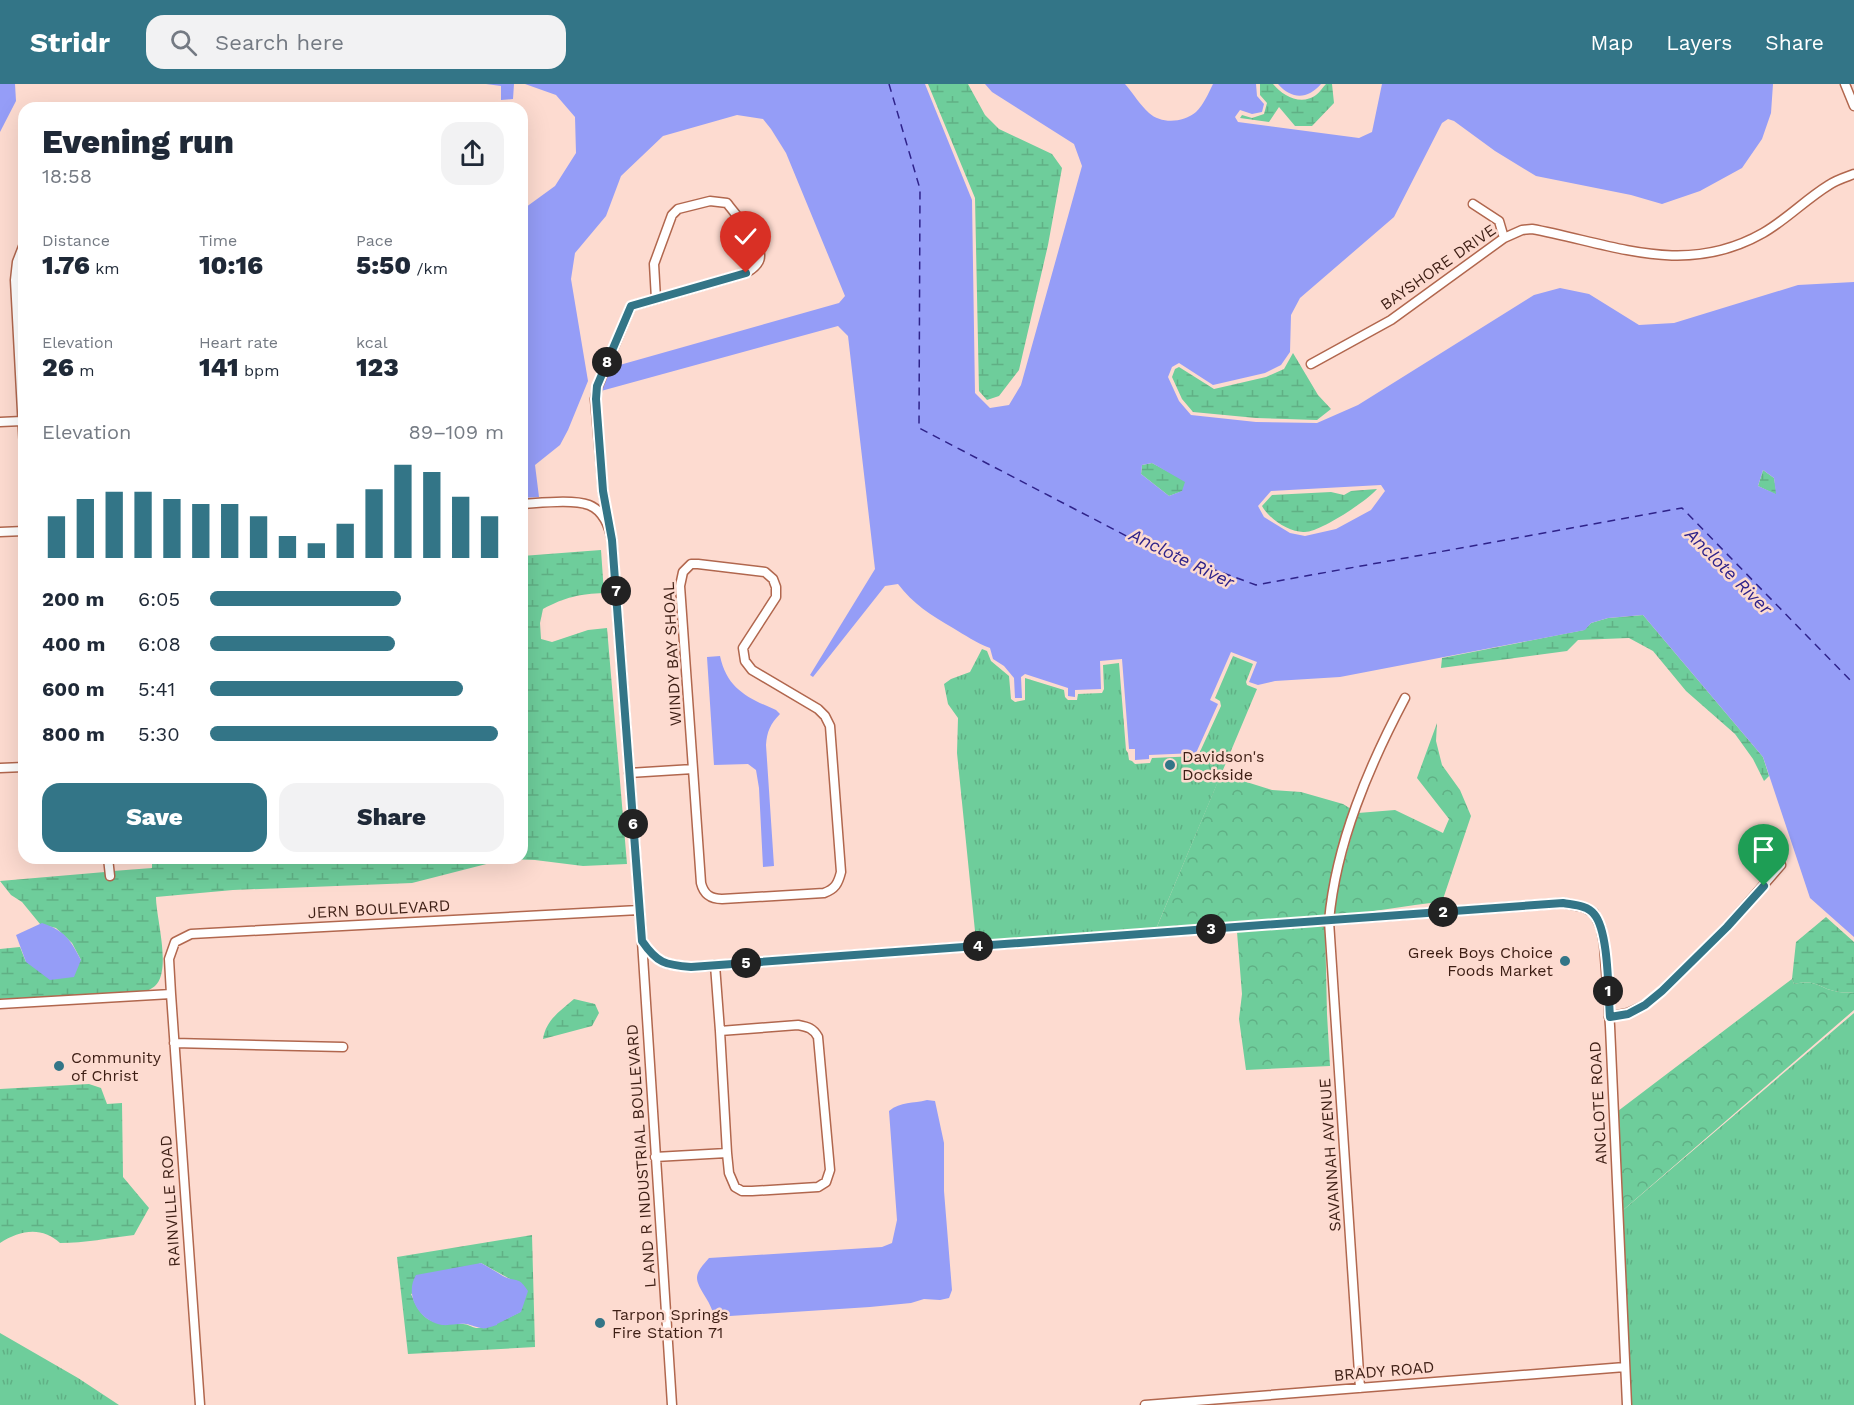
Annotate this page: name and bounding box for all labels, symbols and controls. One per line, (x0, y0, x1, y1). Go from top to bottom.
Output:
search box (146, 15, 566, 69)
text: Stridr (30, 26, 110, 59)
icon: search (167, 26, 200, 59)
text: Search here (215, 30, 344, 55)
text: Map (1590, 30, 1633, 55)
text: Layers (1666, 30, 1732, 55)
text: Share (1765, 30, 1824, 55)
text: Evening run (42, 122, 234, 161)
button: share (441, 122, 504, 185)
text: 18:58 (42, 164, 92, 188)
pin (720, 211, 771, 273)
icon: check (729, 220, 762, 253)
street label: BAYSHORE DRIVE (1377, 220, 1499, 314)
text: Distance (42, 231, 110, 250)
text: Time (199, 231, 237, 250)
text: Pace (356, 231, 393, 250)
text: 1.76 (42, 250, 90, 280)
text: 10:16 (199, 250, 263, 280)
text: 5:50 (356, 250, 411, 280)
text: km (90, 259, 120, 278)
text: /km (411, 259, 448, 278)
text: Elevation (42, 333, 113, 352)
text: Heart rate (199, 333, 278, 352)
text: kcal (356, 333, 388, 352)
pin: 8 (592, 347, 622, 377)
text: 26 (42, 352, 74, 382)
text: 141 (199, 352, 239, 382)
text: 123 (356, 352, 399, 382)
text: 8 (602, 352, 612, 371)
text: m (74, 361, 94, 380)
text: bpm (239, 361, 279, 380)
text: Elevation (42, 420, 131, 444)
text: 89–109 m (408, 420, 504, 444)
water label: Anclote River (1125, 523, 1239, 593)
water label: Anclote River (1681, 523, 1777, 619)
pin: 7 (601, 576, 631, 606)
text: 7 (611, 581, 621, 600)
street label: WINDY BAY SHOAL (659, 581, 685, 727)
text: 200 m (42, 587, 104, 611)
text: 6:05 (138, 587, 180, 611)
text: 400 m (42, 632, 105, 656)
text: 6:08 (138, 632, 181, 656)
text: 600 m (42, 677, 105, 701)
text: 5:41 (138, 677, 175, 701)
text: 800 m (42, 722, 105, 746)
text: 5:30 (138, 722, 180, 746)
place label: Davidson's Dockside (1182, 747, 1264, 784)
marker: Davidson's Dockside (1163, 758, 1177, 772)
button: Save (42, 783, 267, 852)
button: Share (279, 783, 504, 852)
pin: 6 (618, 809, 648, 839)
text: 6 (628, 814, 638, 833)
pin (1738, 824, 1789, 886)
icon: arrive (1747, 833, 1780, 866)
street label: JERN BOULEVARD (307, 896, 451, 922)
pin: 2 (1428, 897, 1458, 927)
text: 2 (1438, 902, 1448, 921)
pin: 3 (1196, 914, 1226, 944)
text: 3 (1206, 919, 1216, 938)
pin: 4 (963, 931, 993, 961)
text: 4 (973, 936, 983, 955)
place label: Greek Boys Choice Foods Market (1408, 943, 1553, 980)
pin: 5 (731, 948, 761, 978)
text: 5 (741, 953, 751, 972)
marker: Greek Boys Choice Foods Market (1558, 954, 1572, 968)
pin: 1 (1593, 976, 1623, 1006)
text: 1 (1605, 981, 1611, 1000)
street label: L AND R INDUSTRIAL BOULEVARD (622, 1023, 660, 1289)
street label: ANCLOTE ROAD (1585, 1041, 1611, 1165)
place label: Community of Christ (71, 1048, 162, 1085)
marker: Community of Christ (52, 1059, 66, 1073)
street label: SAVANNAH AVENUE (1315, 1078, 1345, 1232)
street label: RAINVILLE ROAD (156, 1135, 184, 1267)
place label: Tarpon Springs Fire Station 71 (612, 1305, 728, 1342)
marker: Tarpon Springs Fire Station 71 (593, 1316, 607, 1330)
street label: BRADY ROAD (1333, 1357, 1435, 1385)

